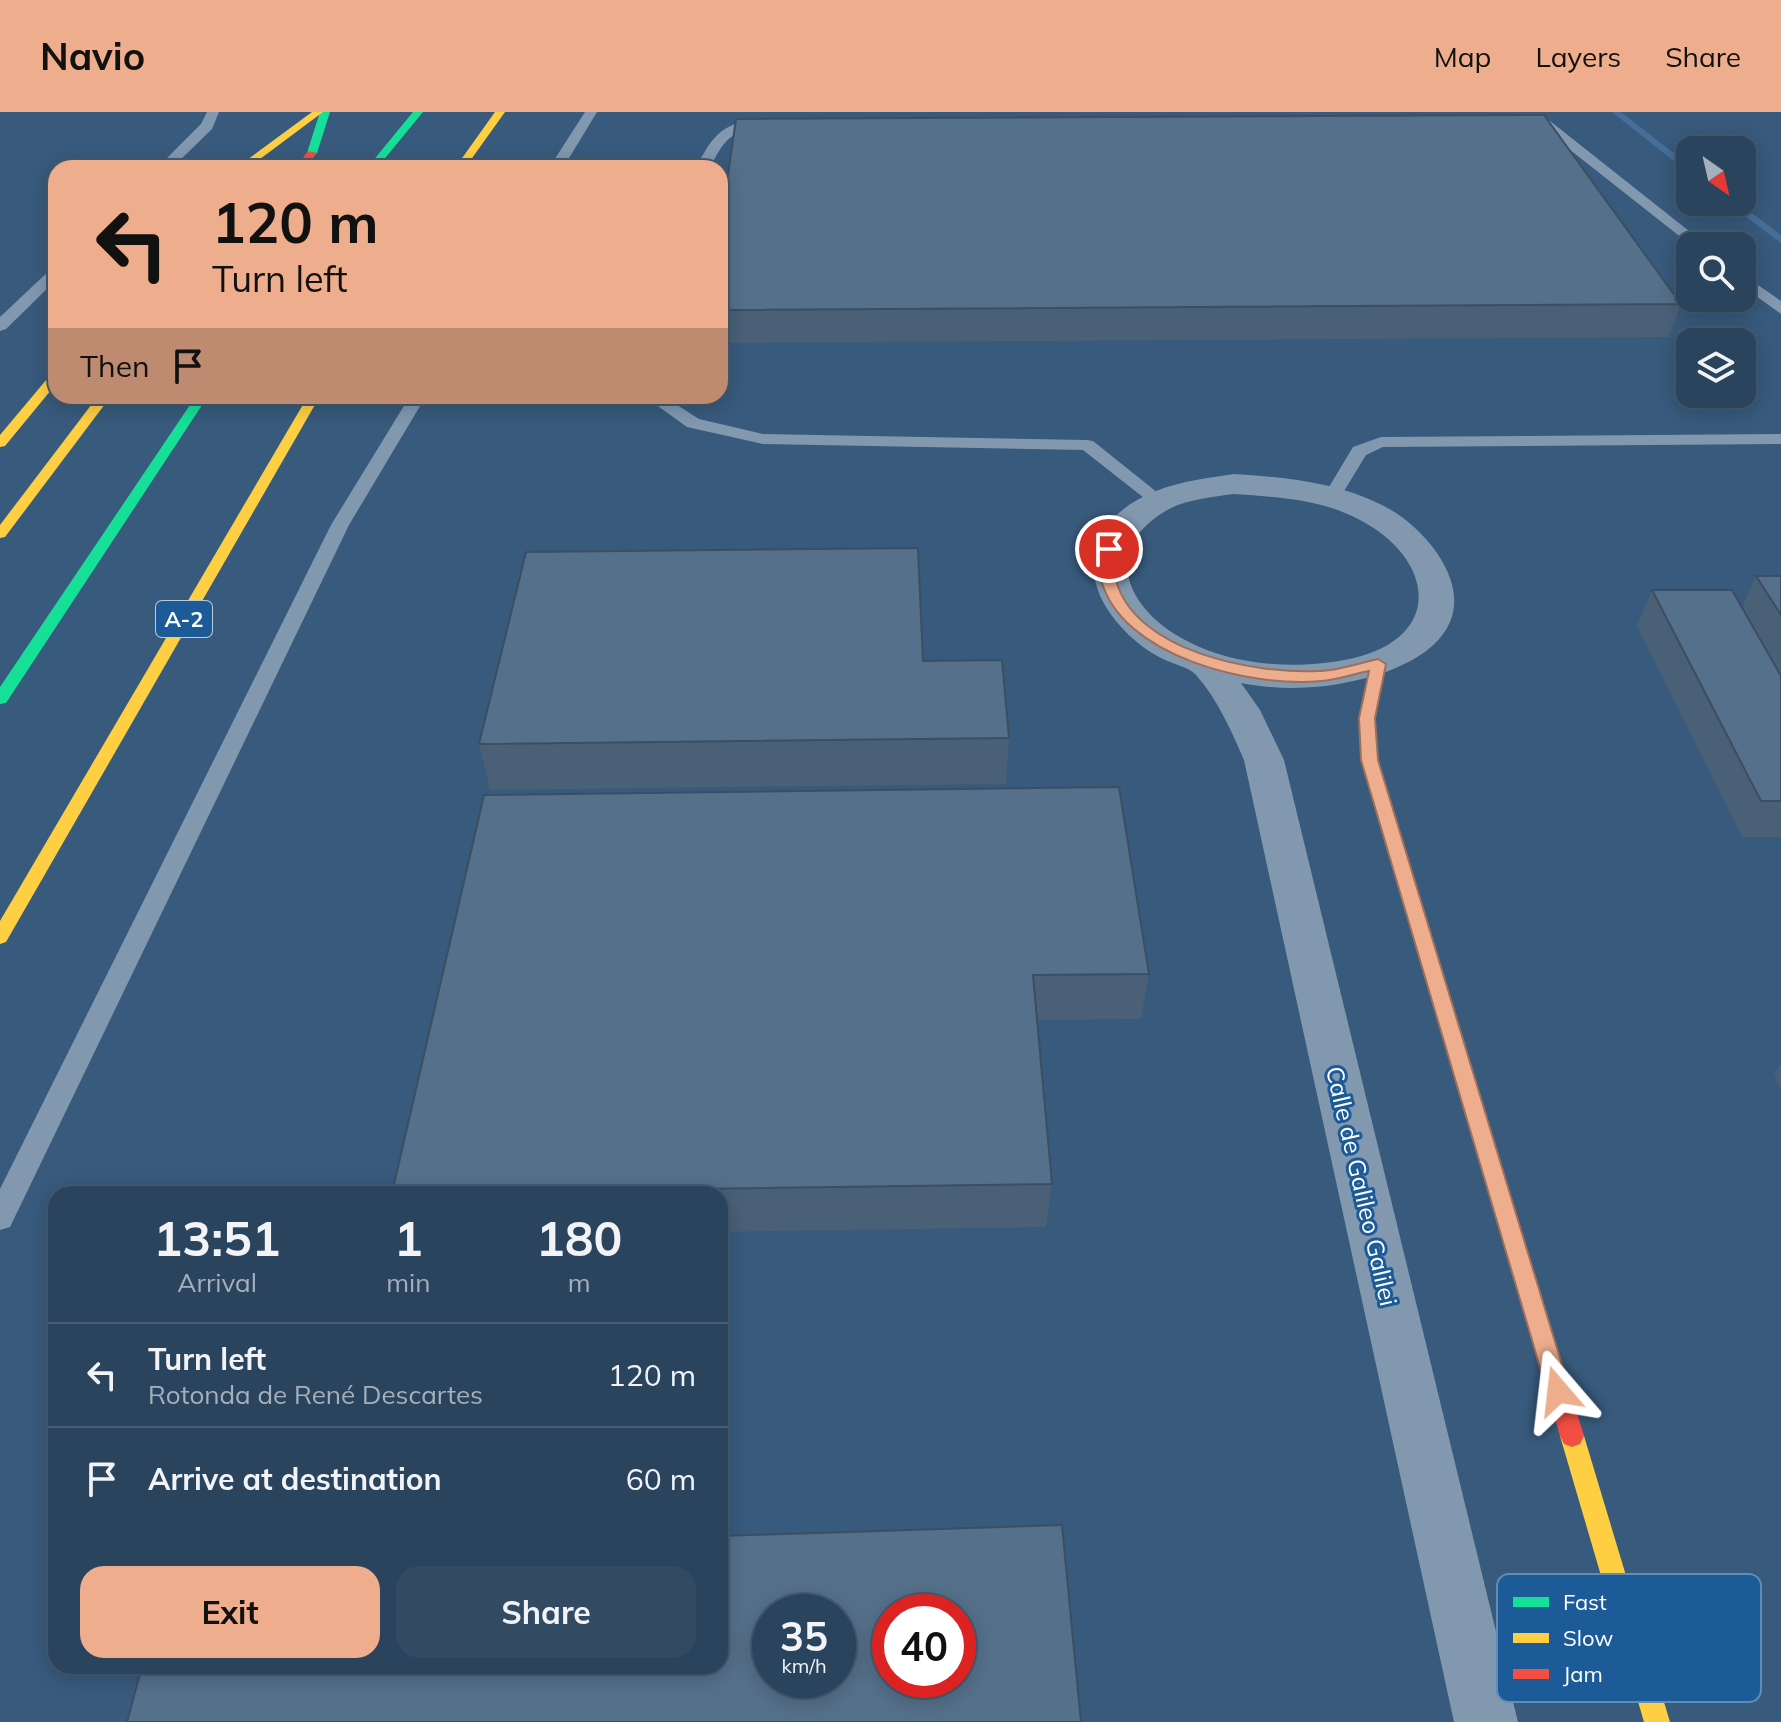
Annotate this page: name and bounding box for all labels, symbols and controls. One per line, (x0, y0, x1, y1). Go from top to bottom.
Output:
text: Navio (40, 32, 145, 80)
text: Map (1434, 39, 1491, 74)
text: Layers (1535, 39, 1621, 74)
text: Share (1665, 39, 1741, 74)
north arrow (1676, 136, 1756, 216)
map controls (1676, 136, 1756, 408)
text: 120 m (212, 187, 379, 257)
icon: left (80, 192, 184, 296)
button: search (1676, 232, 1756, 312)
text: Turn left (212, 256, 348, 301)
button: layers (1676, 328, 1756, 408)
icon: arrive (166, 344, 210, 388)
text: Then (80, 347, 150, 385)
pin (1075, 515, 1143, 583)
icon: arrive (1087, 527, 1131, 571)
road number: A-2 (156, 601, 212, 637)
street label: Calle de Galileo Galilei (1320, 1063, 1404, 1309)
text: 13:51 (154, 1208, 281, 1268)
text: 1 (394, 1208, 423, 1268)
text: 180 (536, 1208, 622, 1268)
text: Arrival (177, 1266, 257, 1299)
text: min (386, 1266, 430, 1299)
text: m (568, 1266, 591, 1299)
text: Turn left (148, 1340, 266, 1378)
position arrow (1516, 1349, 1600, 1433)
icon: left (80, 1353, 124, 1397)
text: 120 m (608, 1356, 696, 1394)
text: Rotonda de René Descartes (148, 1378, 483, 1411)
icon: arrive (80, 1457, 124, 1501)
text: Arrive at destination (148, 1460, 442, 1498)
text: 60 m (626, 1460, 696, 1498)
button: Exit (80, 1566, 380, 1658)
button: Share (396, 1566, 696, 1658)
legend (1497, 1574, 1761, 1702)
text: Fast (1563, 1588, 1607, 1616)
speed limit sign: 40 (872, 1594, 976, 1698)
text: 35 (780, 1611, 828, 1661)
text: Slow (1563, 1624, 1613, 1652)
text: km/h (781, 1653, 827, 1678)
text: Jam (1563, 1660, 1603, 1688)

